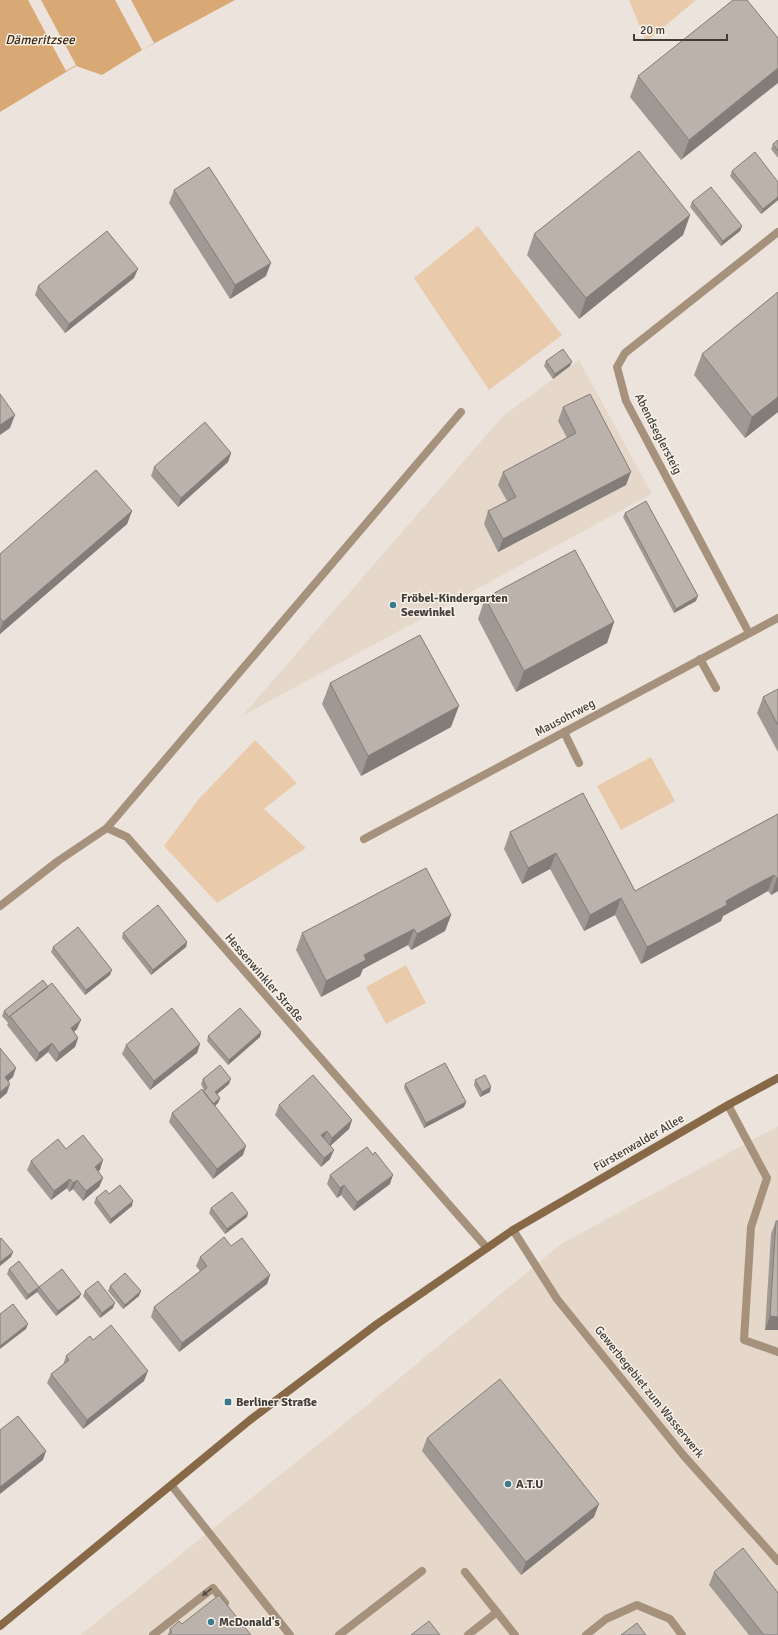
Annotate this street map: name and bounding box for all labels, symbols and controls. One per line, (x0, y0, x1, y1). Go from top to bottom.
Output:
scale bar (634, 16, 727, 42)
text: 20 m (640, 23, 665, 38)
water label: Dämeritzsee (5, 32, 76, 48)
street label: Abendseglersteig (631, 391, 685, 477)
place label: Fröbel-Kindergarten Seewinkel (401, 591, 508, 620)
marker: Fröbel-Kindergarten Seewinkel (388, 600, 398, 610)
street label: Mausohrweg (532, 696, 598, 740)
street label: Hessenwinkler Straße (221, 931, 307, 1025)
street label: Fürstenwalder Allee (591, 1111, 687, 1175)
street label: Gewerbegebiet zum Wasserwerk (591, 1323, 707, 1461)
place label: Berliner Straße (236, 1395, 317, 1410)
marker: Berliner Straße (223, 1397, 233, 1407)
place label: A.T.U (516, 1477, 543, 1492)
marker: A.T.U (503, 1479, 513, 1489)
one-way arrow (202, 1588, 213, 1596)
place label: McDonald's (219, 1615, 281, 1630)
marker: McDonald's (206, 1617, 216, 1627)

